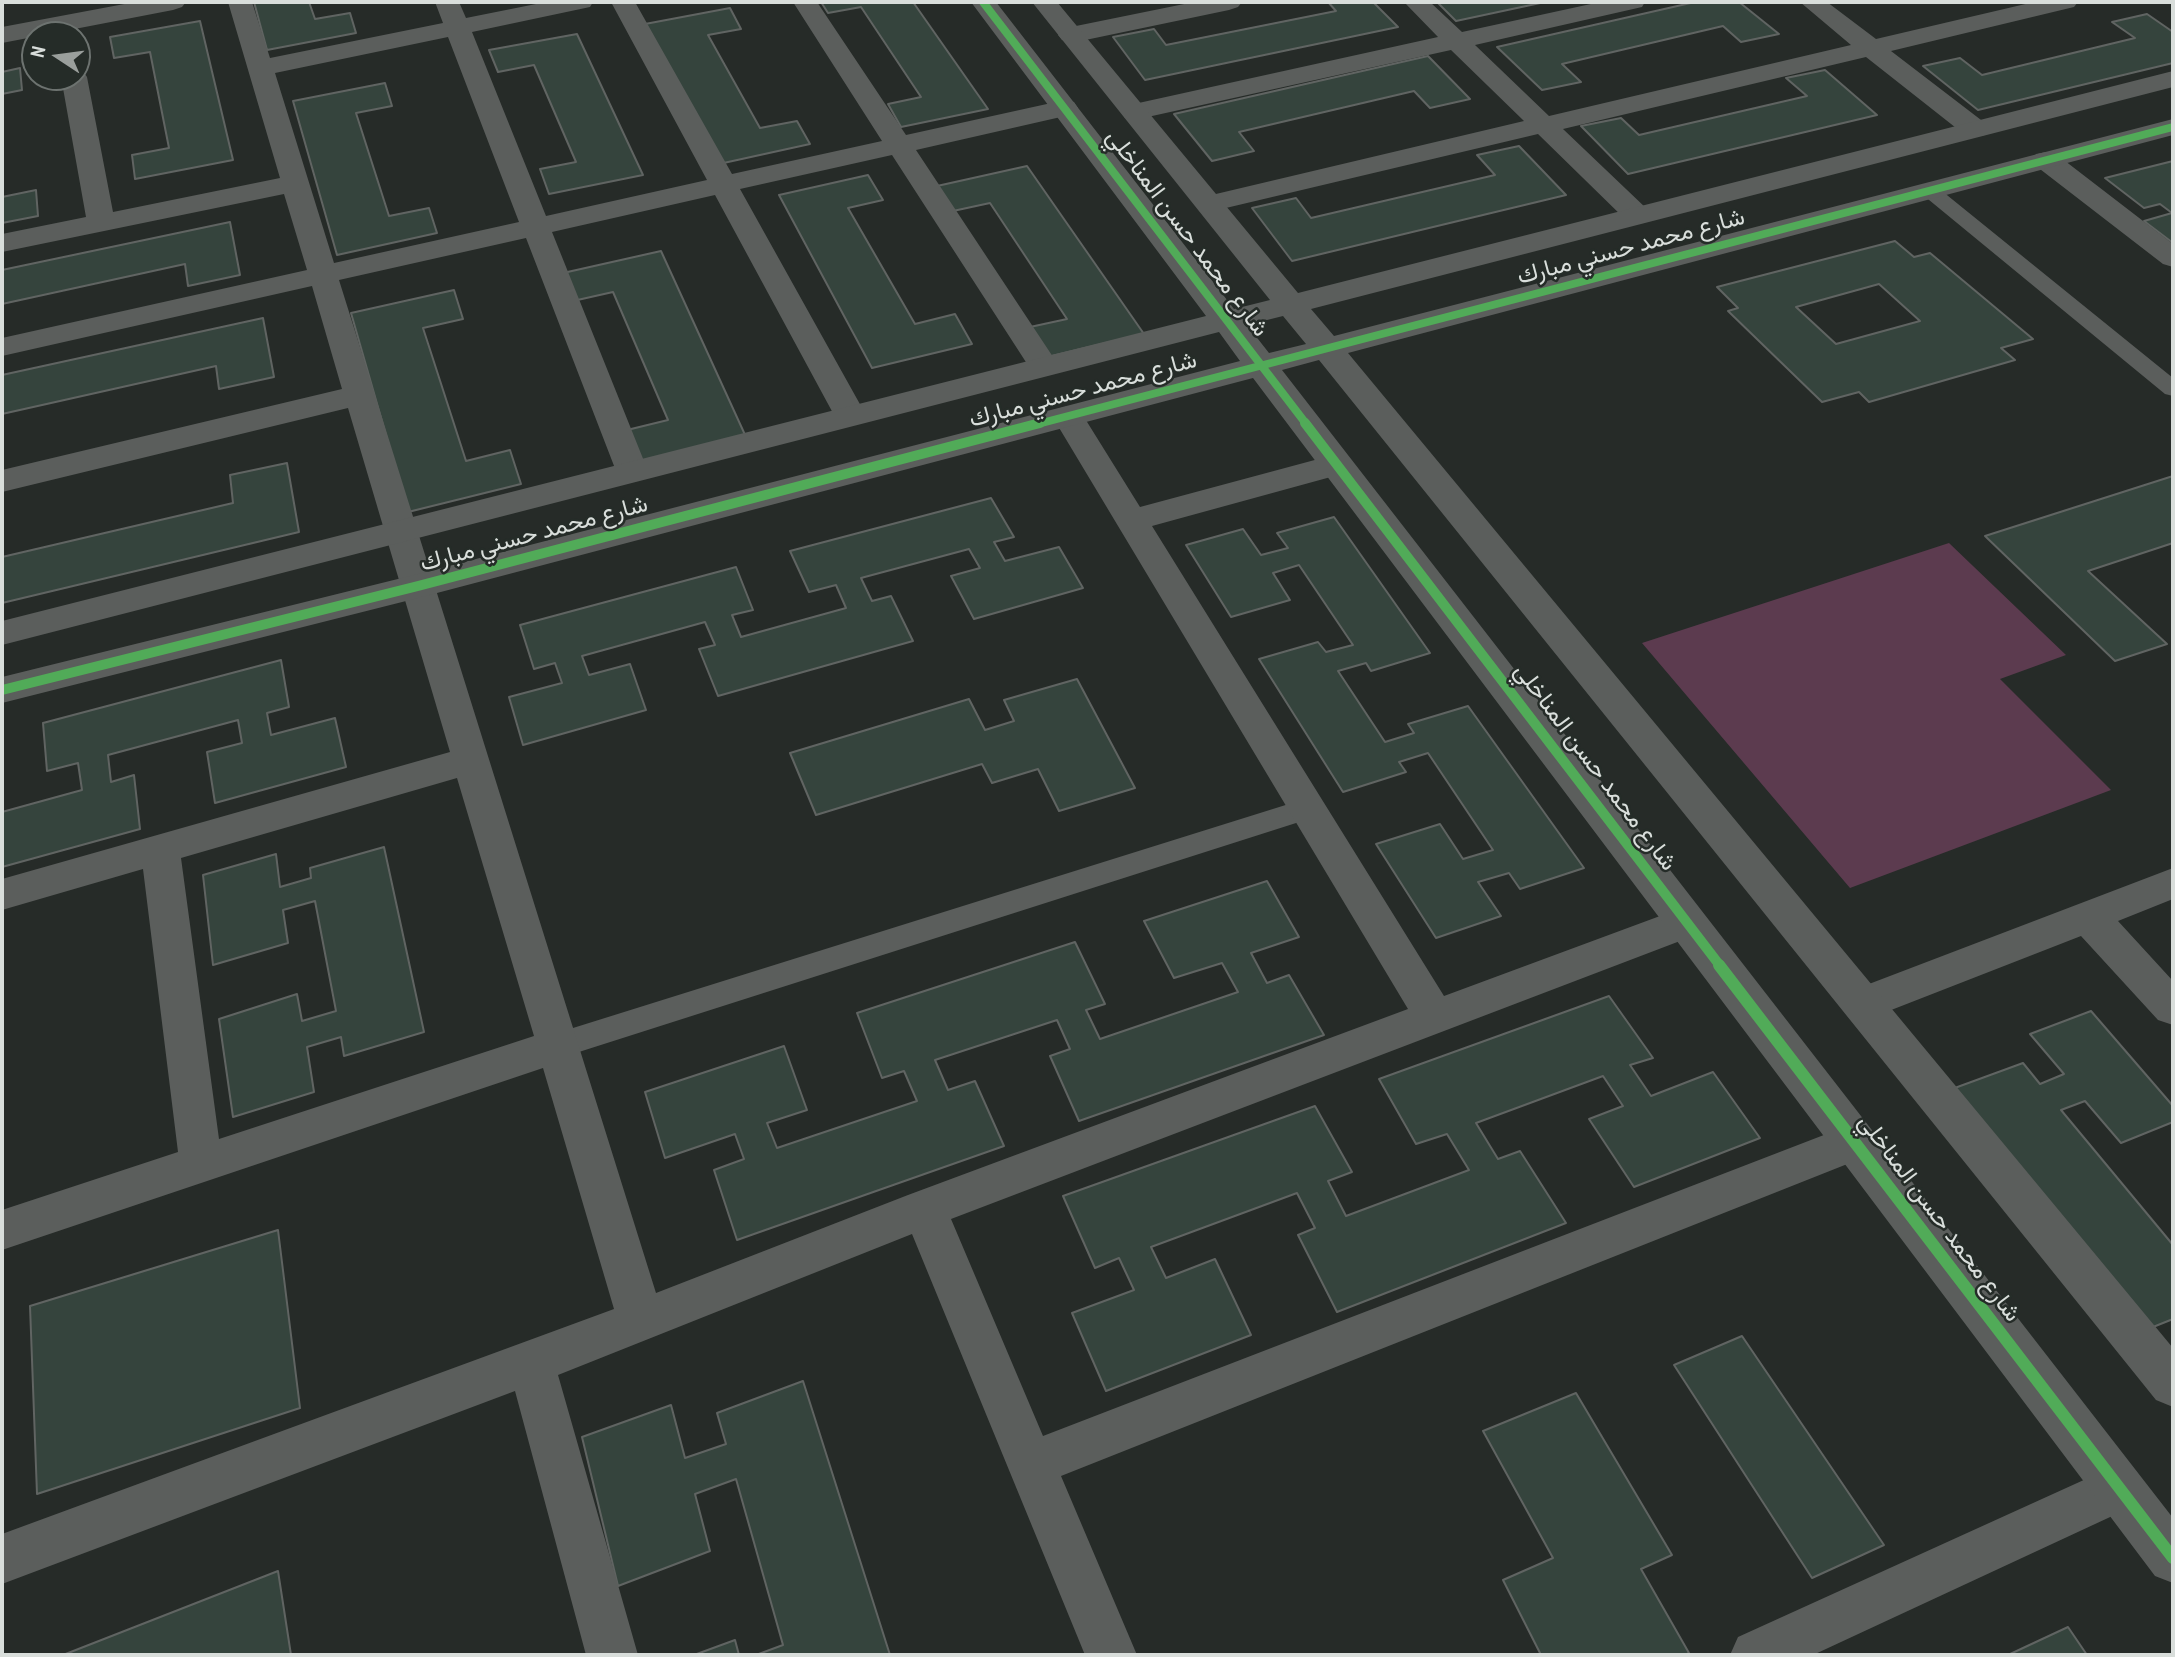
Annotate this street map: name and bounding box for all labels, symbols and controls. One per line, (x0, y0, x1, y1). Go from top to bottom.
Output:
north arrow (21, 21, 91, 91)
text: N (25, 44, 50, 59)
street label: شارع محمد حسن المناخلي (1099, 123, 1275, 343)
street label: شارع محمد حسني مبارك (1514, 203, 1748, 291)
street label: شارع محمد حسني مبارك (966, 346, 1200, 434)
street label: شارع محمد حسني مبارك (417, 490, 651, 578)
street label: شارع محمد حسن المناخلي (1507, 657, 1683, 877)
street label: شارع محمد حسن المناخلي (1851, 1108, 2027, 1328)

